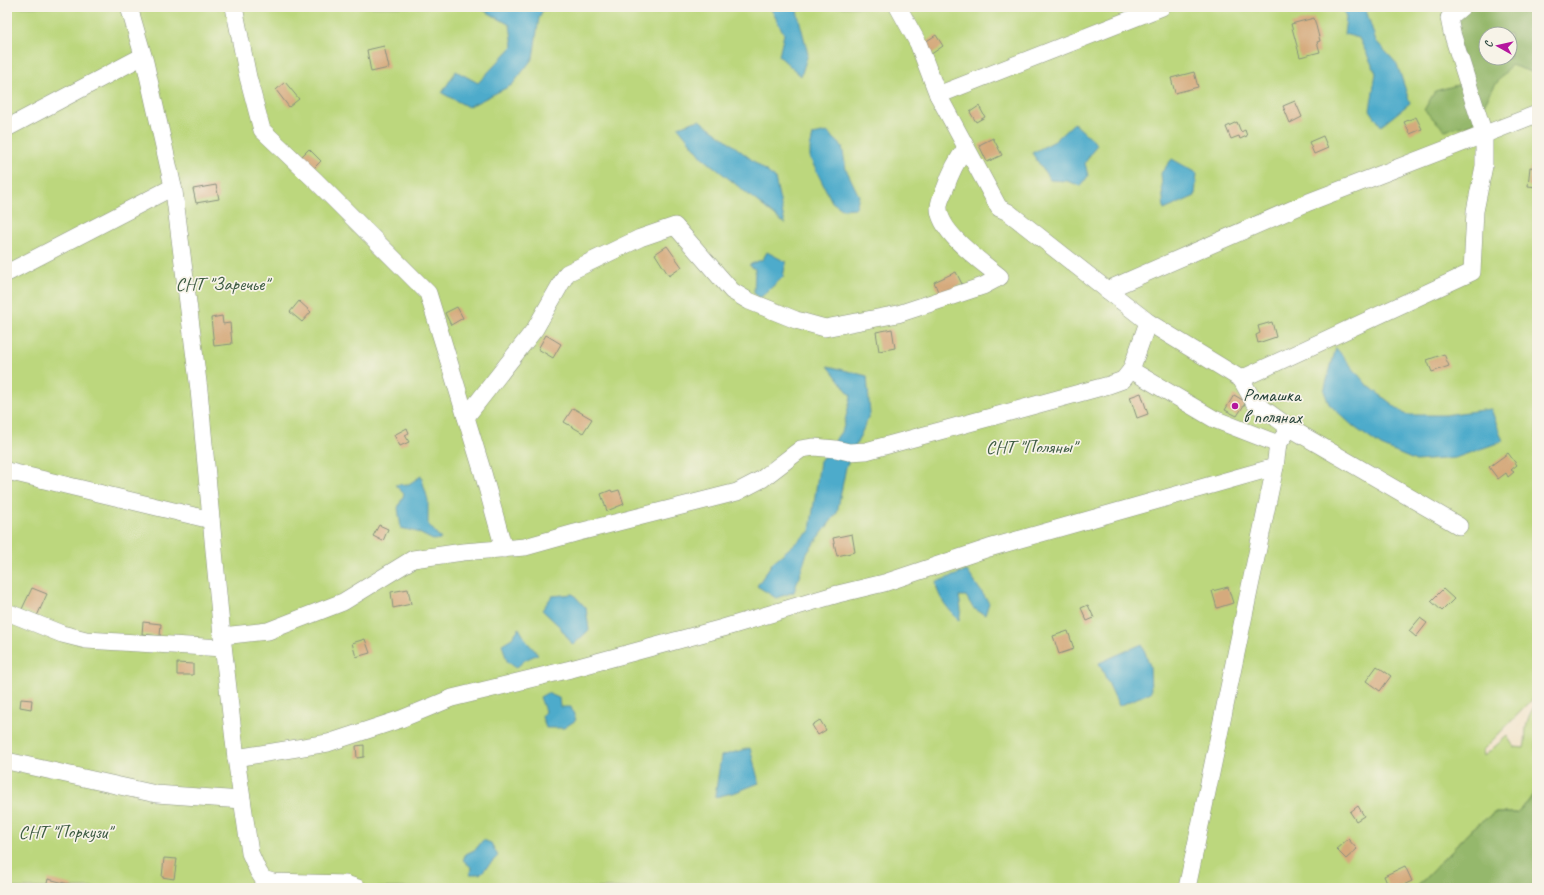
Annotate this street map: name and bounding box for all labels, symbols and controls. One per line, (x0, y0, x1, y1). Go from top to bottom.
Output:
north arrow (1478, 26, 1518, 66)
text: С (1481, 39, 1496, 48)
park label: СНТ "Заречье" (175, 272, 272, 296)
place label: Ромашка в полянах (1243, 383, 1303, 429)
marker: Ромашка в полянах (1230, 401, 1240, 411)
park label: СНТ "Поляны" (986, 435, 1080, 459)
park label: СНТ "Поркузи" (18, 820, 115, 844)

